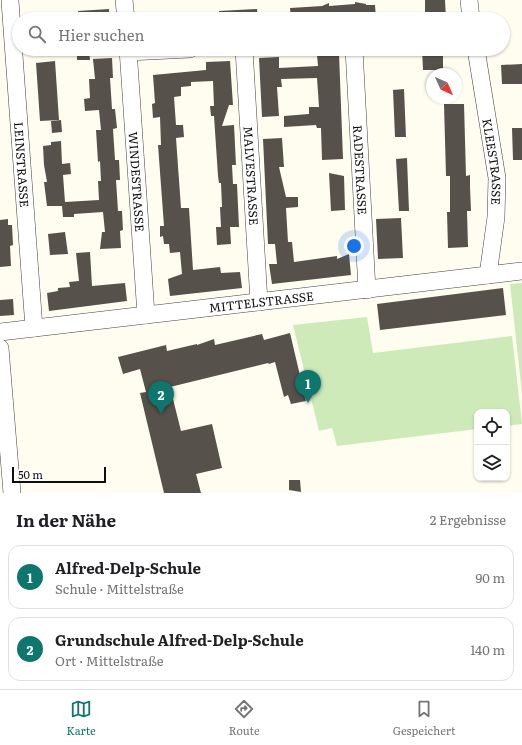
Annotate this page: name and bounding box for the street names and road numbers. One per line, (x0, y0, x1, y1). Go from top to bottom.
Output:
street label: KLEESTRASSE (478, 117, 506, 206)
street label: LEINSTRASSE (10, 121, 34, 208)
street label: RADESTRASSE (349, 125, 372, 215)
street label: MALVESTRASSE (240, 126, 263, 226)
street label: WINDESTRASSE (125, 131, 149, 233)
street label: MITTELSTRASSE (208, 286, 315, 317)

